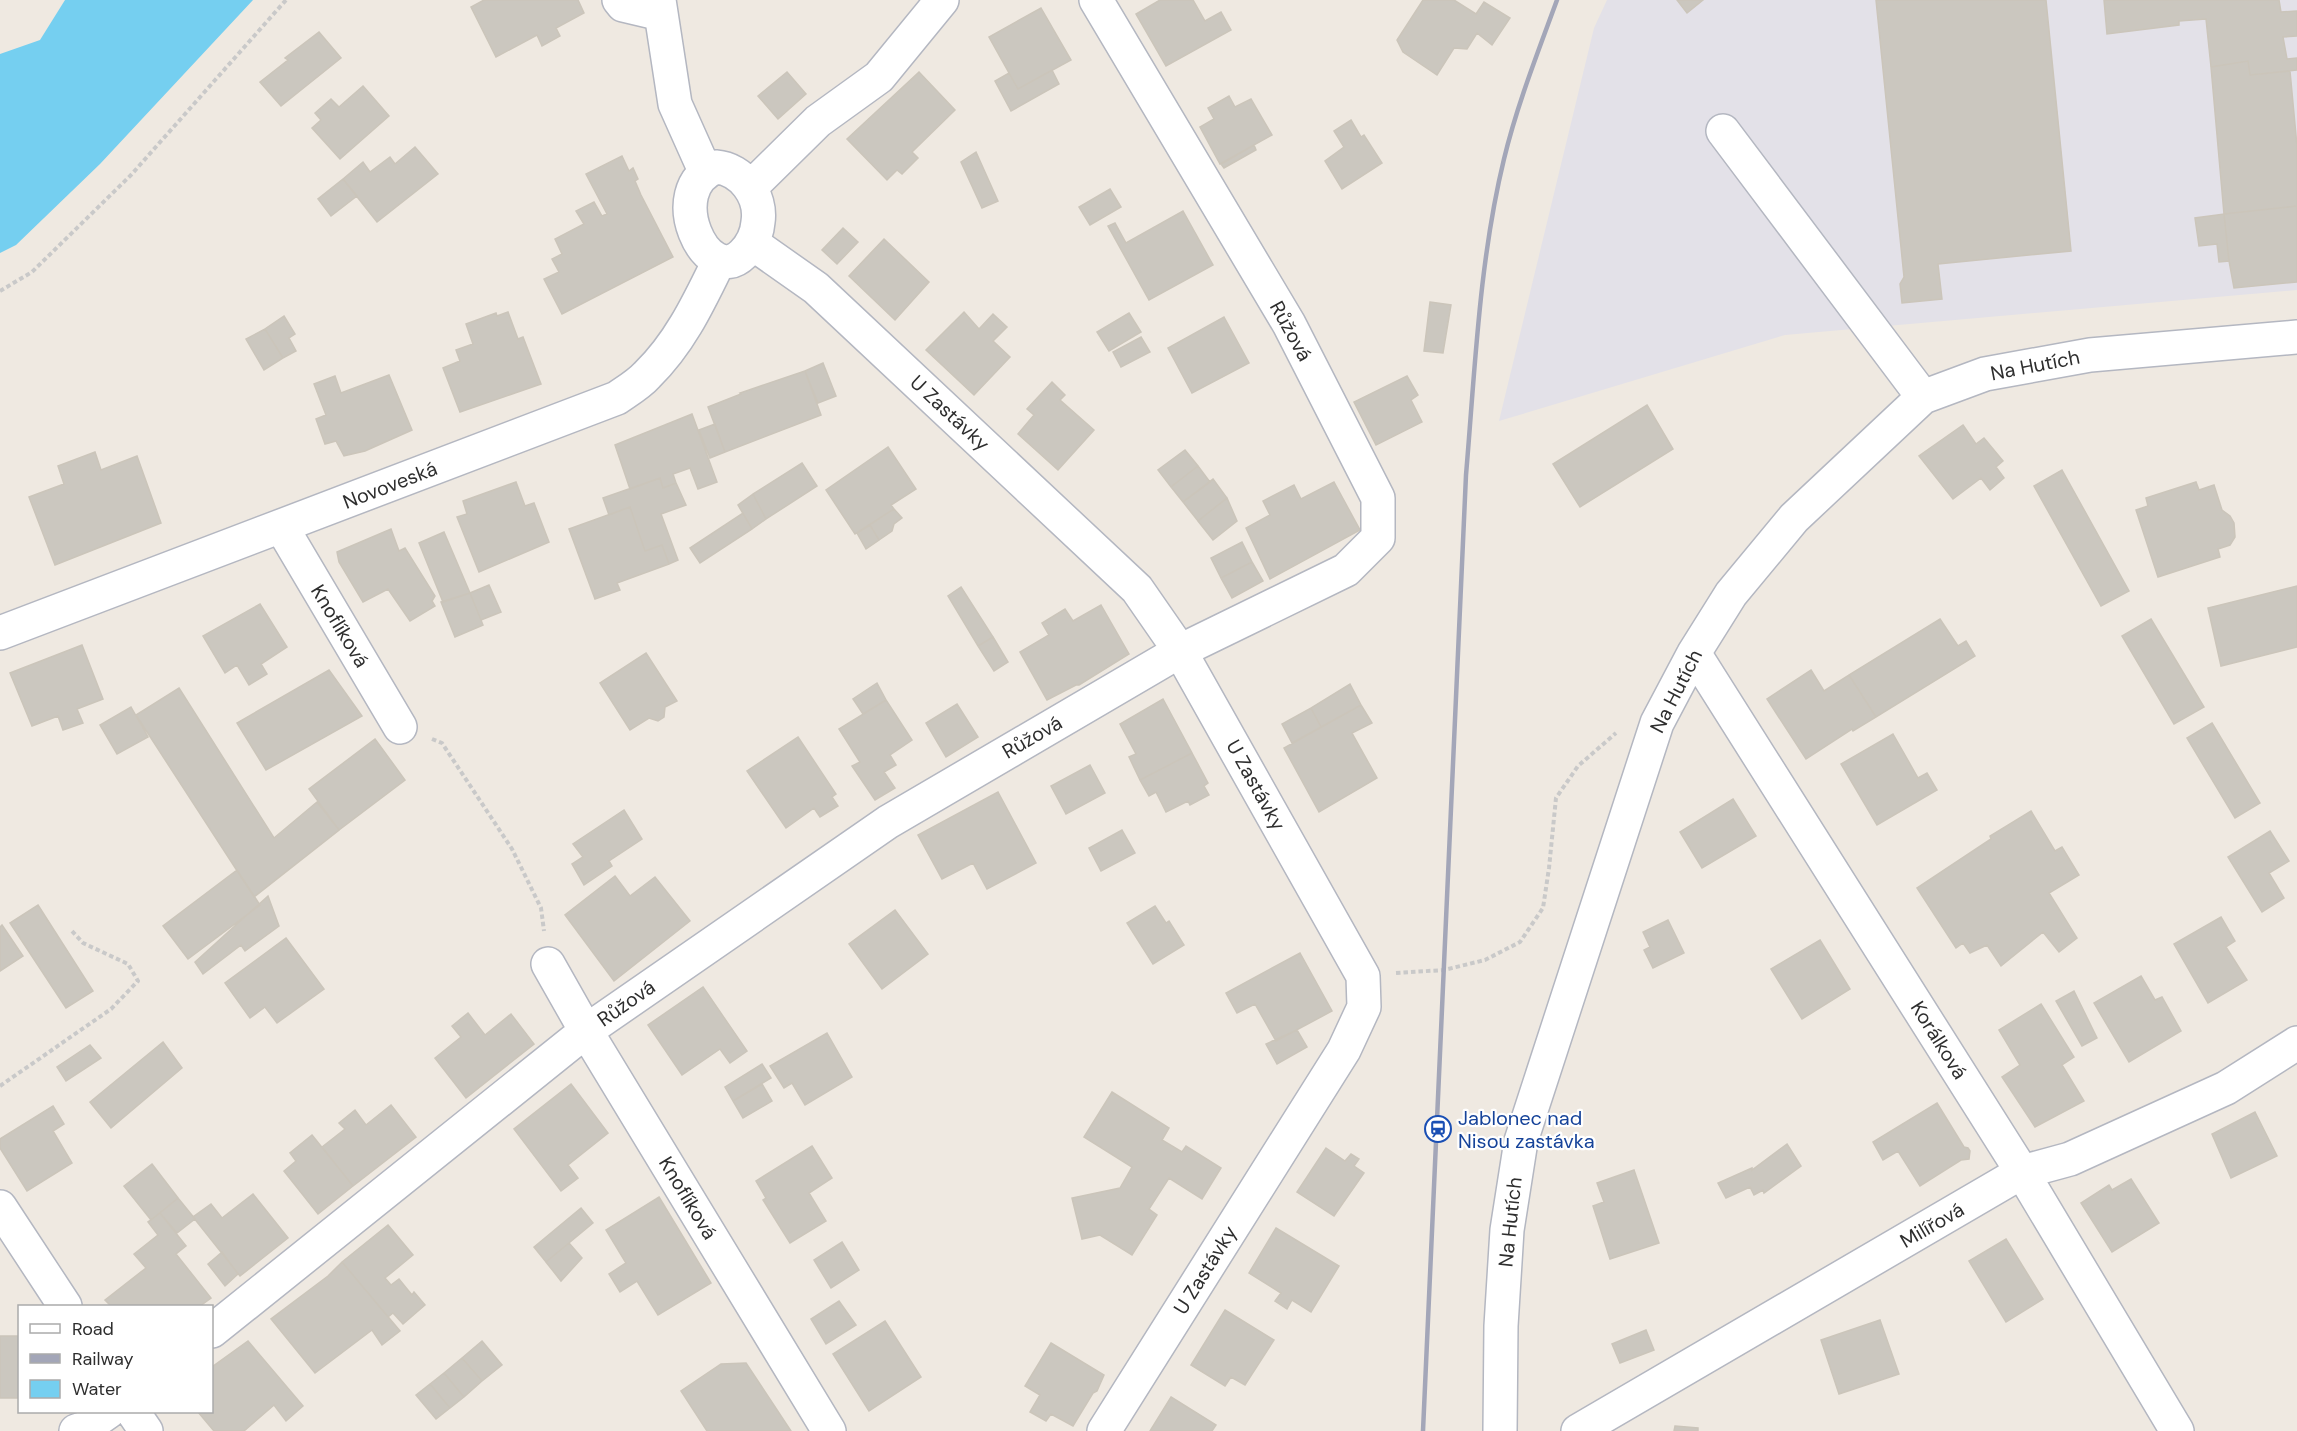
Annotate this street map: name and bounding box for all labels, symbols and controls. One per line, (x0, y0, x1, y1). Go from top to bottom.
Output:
street label: Růžová (1264, 296, 1318, 366)
street label: Na Hutích (1988, 344, 2082, 386)
street label: U Zastávky (905, 369, 995, 457)
street label: Novoveská (339, 455, 441, 515)
street label: Knoflíková (305, 580, 375, 672)
street label: Na Hutích (1644, 645, 1708, 737)
street label: Růžová (997, 710, 1067, 764)
street label: U Zastávky (1220, 735, 1292, 835)
street label: Růžová (592, 974, 660, 1032)
street label: Korálková (1905, 996, 1973, 1084)
place label: Jablonec nad Nisou zastávka (1458, 1105, 1595, 1154)
station icon: Jablonec nad Nisou zastávka (1423, 1114, 1453, 1144)
street label: Knoflíková (653, 1152, 723, 1244)
street label: Na Hutích (1492, 1176, 1528, 1268)
street label: Milířová (1895, 1196, 1969, 1254)
street label: U Zastávky (1168, 1221, 1242, 1319)
legend (18, 1305, 213, 1413)
text: Road (72, 1317, 114, 1341)
text: Railway (72, 1347, 134, 1371)
text: Water (72, 1377, 122, 1401)

